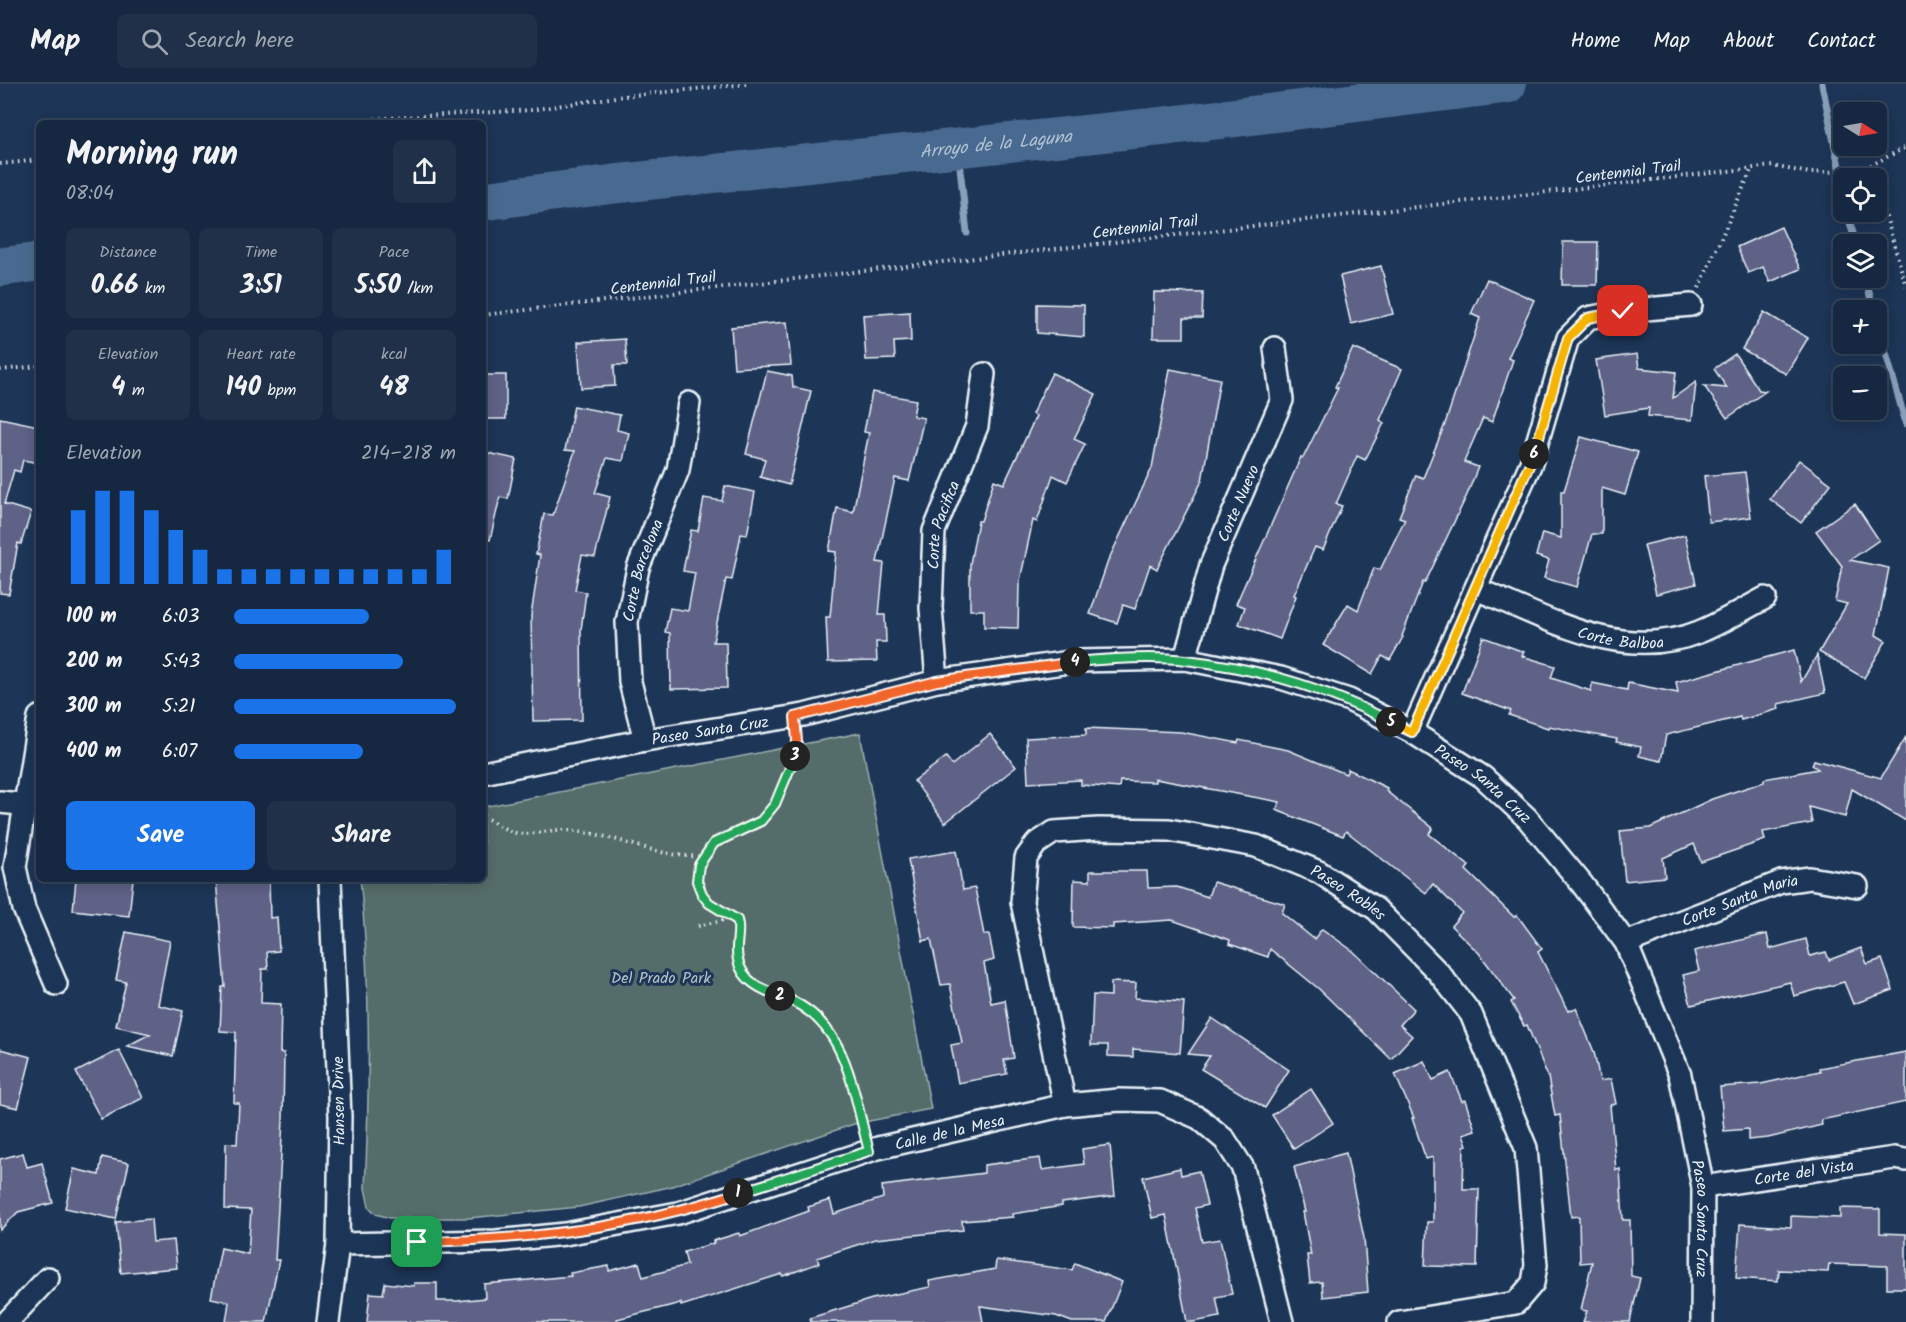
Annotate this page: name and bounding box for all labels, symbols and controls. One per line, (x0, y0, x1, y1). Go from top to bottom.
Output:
search box (117, 14, 537, 68)
text: Map (30, 19, 81, 64)
text: Search here (186, 24, 294, 59)
icon: search (138, 25, 171, 58)
text: Home (1571, 25, 1620, 58)
text: Map (1653, 25, 1690, 58)
text: About (1723, 25, 1774, 58)
text: Contact (1807, 25, 1876, 58)
north arrow (1833, 102, 1887, 156)
map controls (1833, 102, 1887, 420)
water label: Arroyo de la Laguna (918, 123, 1075, 168)
text: Morning run (66, 129, 238, 182)
button: share (393, 140, 456, 203)
street label: Centennial Trail (1574, 154, 1683, 191)
button: locate (1833, 168, 1887, 222)
text: 08:04 (66, 178, 114, 210)
street label: Centennial Trail (1091, 209, 1200, 246)
button: layers (1833, 234, 1887, 288)
text: Distance (99, 240, 157, 265)
text: Time (245, 240, 277, 265)
text: Pace (379, 240, 409, 265)
text: 0.66 (91, 265, 139, 307)
text: 3:51 (240, 265, 282, 307)
text: 5:50 (355, 265, 401, 307)
street label: Centennial Trail (609, 265, 718, 302)
text: km (139, 276, 165, 301)
text: /km (401, 276, 433, 301)
pin (1597, 285, 1648, 336)
icon: check (1606, 294, 1639, 327)
button: + (1833, 300, 1887, 354)
text: Elevation (98, 342, 158, 367)
text: Heart rate (226, 342, 296, 367)
text: kcal (381, 342, 407, 367)
button: − (1833, 366, 1887, 420)
text: 4 (111, 367, 126, 409)
text: 140 (226, 367, 261, 409)
text: 48 (379, 367, 409, 409)
text: m (126, 378, 145, 403)
text: bpm (261, 378, 296, 403)
text: Elevation (66, 438, 142, 470)
text: 214–218 m (361, 438, 456, 470)
pin: 6 (1519, 439, 1549, 469)
text: 6 (1530, 441, 1538, 466)
street label: Corte Nuevo (1211, 461, 1267, 546)
street label: Corte Pacifica (922, 477, 967, 570)
street label: Corte Barcelona (616, 516, 671, 624)
text: 100 m (66, 601, 117, 633)
text: 6:03 (162, 601, 199, 633)
street label: Corte Balboa (1574, 620, 1665, 656)
text: 200 m (66, 646, 122, 678)
text: 5:43 (162, 646, 200, 678)
pin: 4 (1060, 647, 1090, 677)
text: 4 (1071, 649, 1079, 674)
text: 300 m (66, 691, 122, 723)
text: 5:21 (162, 691, 196, 723)
pin: 5 (1376, 707, 1406, 737)
text: 5 (1387, 709, 1395, 734)
street label: Paseo Santa Cruz (650, 710, 770, 753)
text: 400 m (66, 736, 122, 768)
text: 6:07 (162, 736, 197, 768)
street label: Paseo Santa Cruz (1429, 738, 1537, 830)
pin: 3 (780, 741, 810, 771)
text: 3 (791, 743, 799, 768)
button: Save (66, 801, 255, 870)
button: Share (267, 801, 456, 870)
street label: Paseo Robles (1307, 859, 1392, 927)
street label: Corte Santa Maria (1678, 869, 1800, 934)
park label: Del Prado Park (611, 966, 711, 991)
pin: 2 (765, 981, 795, 1011)
text: 2 (775, 983, 785, 1008)
street label: Hansen Drive (326, 1056, 353, 1146)
street label: Calle de la Mesa (892, 1108, 1007, 1158)
street label: Corte del Vista (1753, 1153, 1856, 1193)
street label: Paseo Santa Cruz (1684, 1158, 1714, 1278)
pin: 1 (723, 1178, 753, 1208)
text: 1 (736, 1180, 740, 1205)
pin (391, 1216, 442, 1267)
icon: arrive (400, 1225, 433, 1258)

